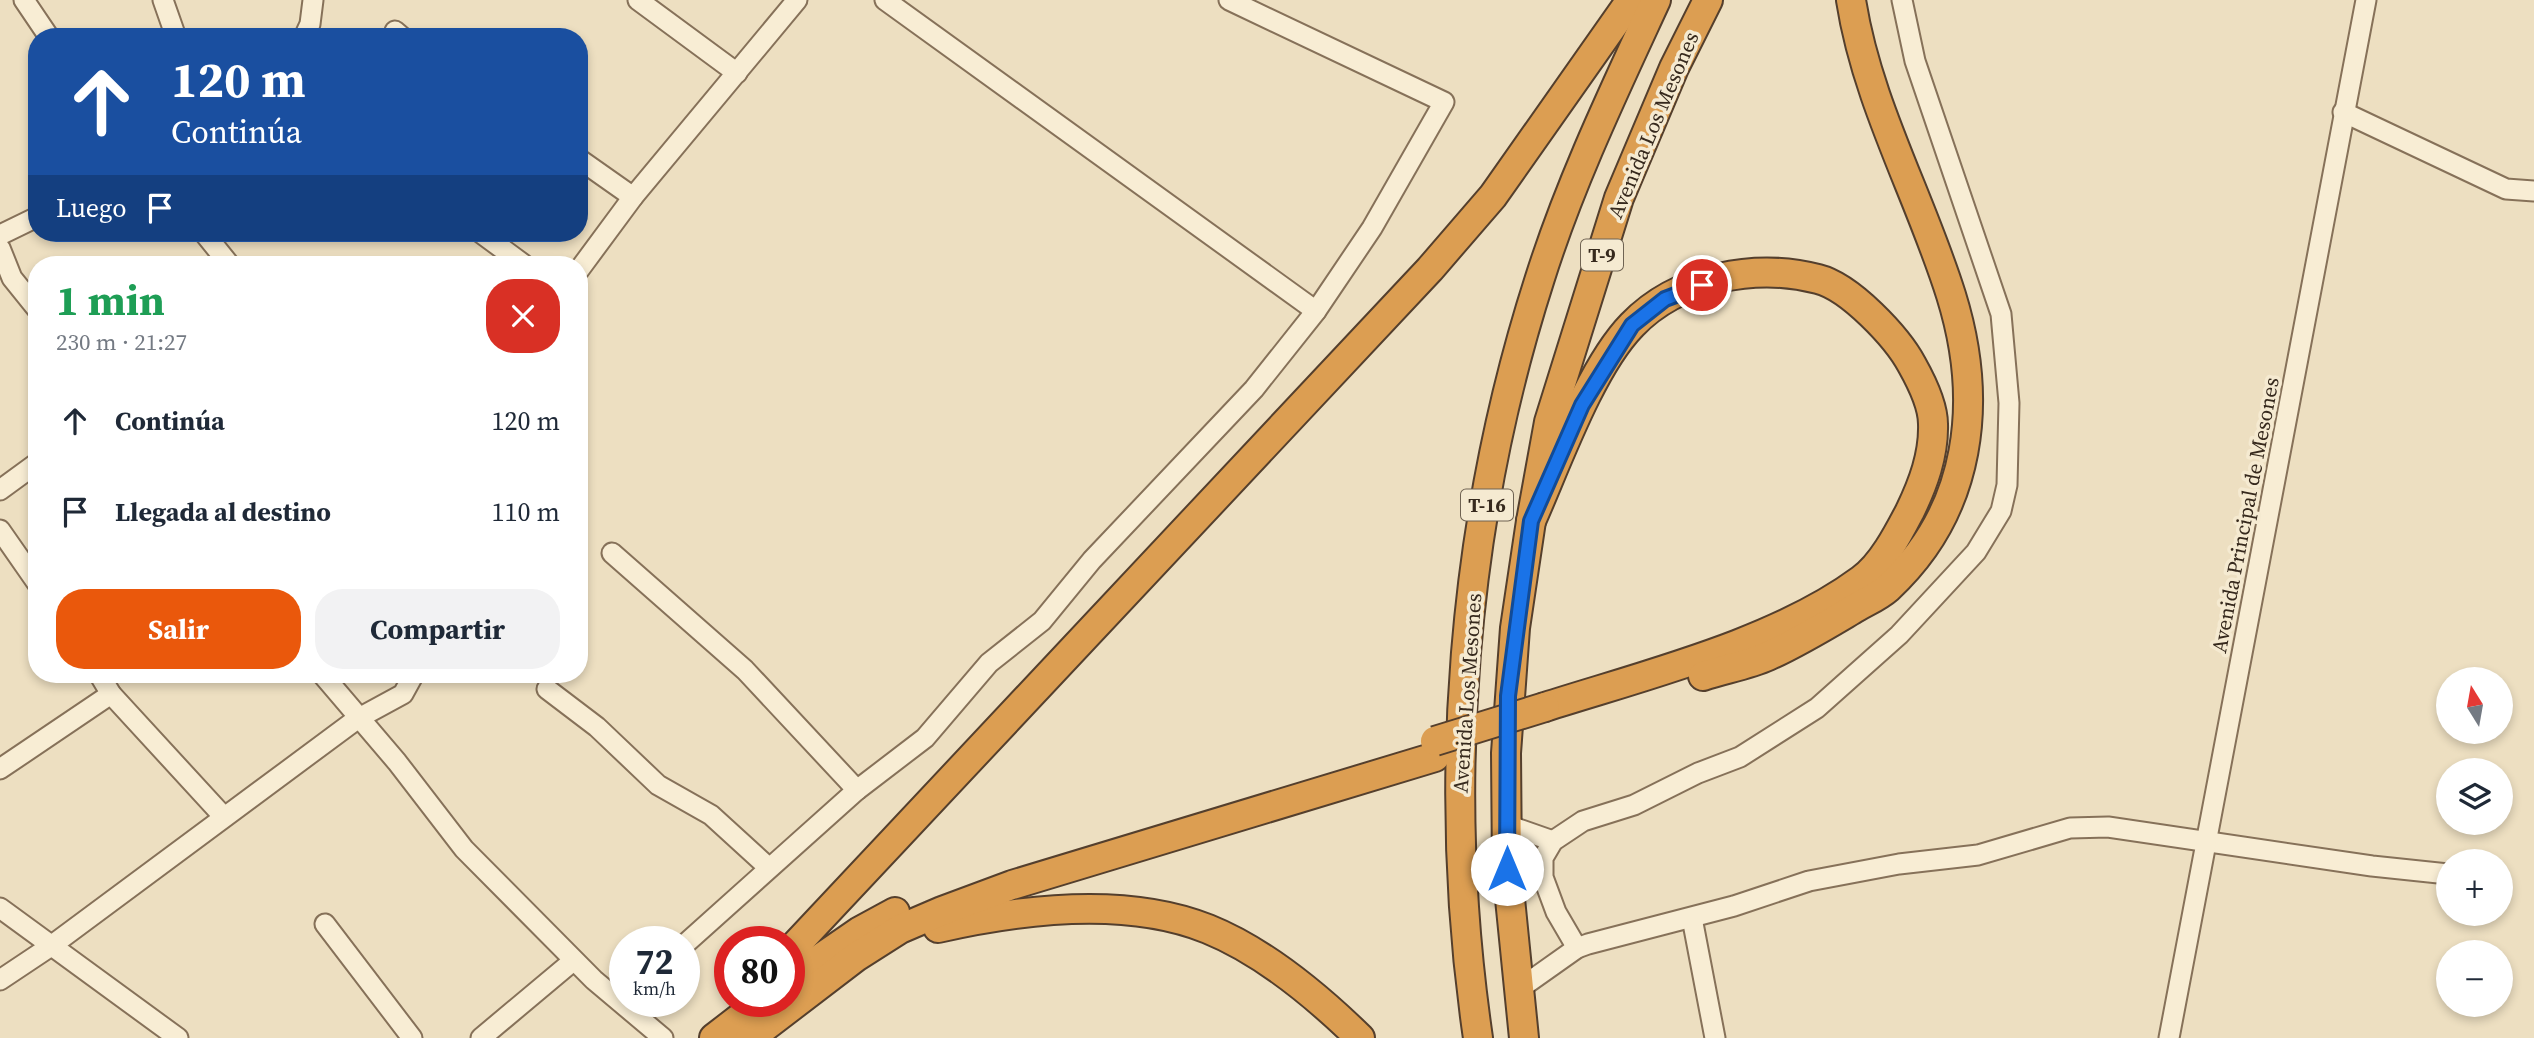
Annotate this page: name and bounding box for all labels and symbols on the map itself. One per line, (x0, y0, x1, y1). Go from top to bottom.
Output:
street label: Avenida Los Mesones (1601, 27, 1705, 223)
road number: T-9 (1581, 240, 1623, 270)
pin (1672, 255, 1732, 315)
street label: Avenida Principal de Mesones (2204, 375, 2286, 655)
road number: T-16 (1461, 490, 1513, 520)
street label: Avenida Los Mesones (1446, 592, 1488, 794)
north arrow (2436, 667, 2513, 744)
position arrow (1470, 832, 1544, 906)
speed limit sign: 80 (714, 926, 805, 1017)

